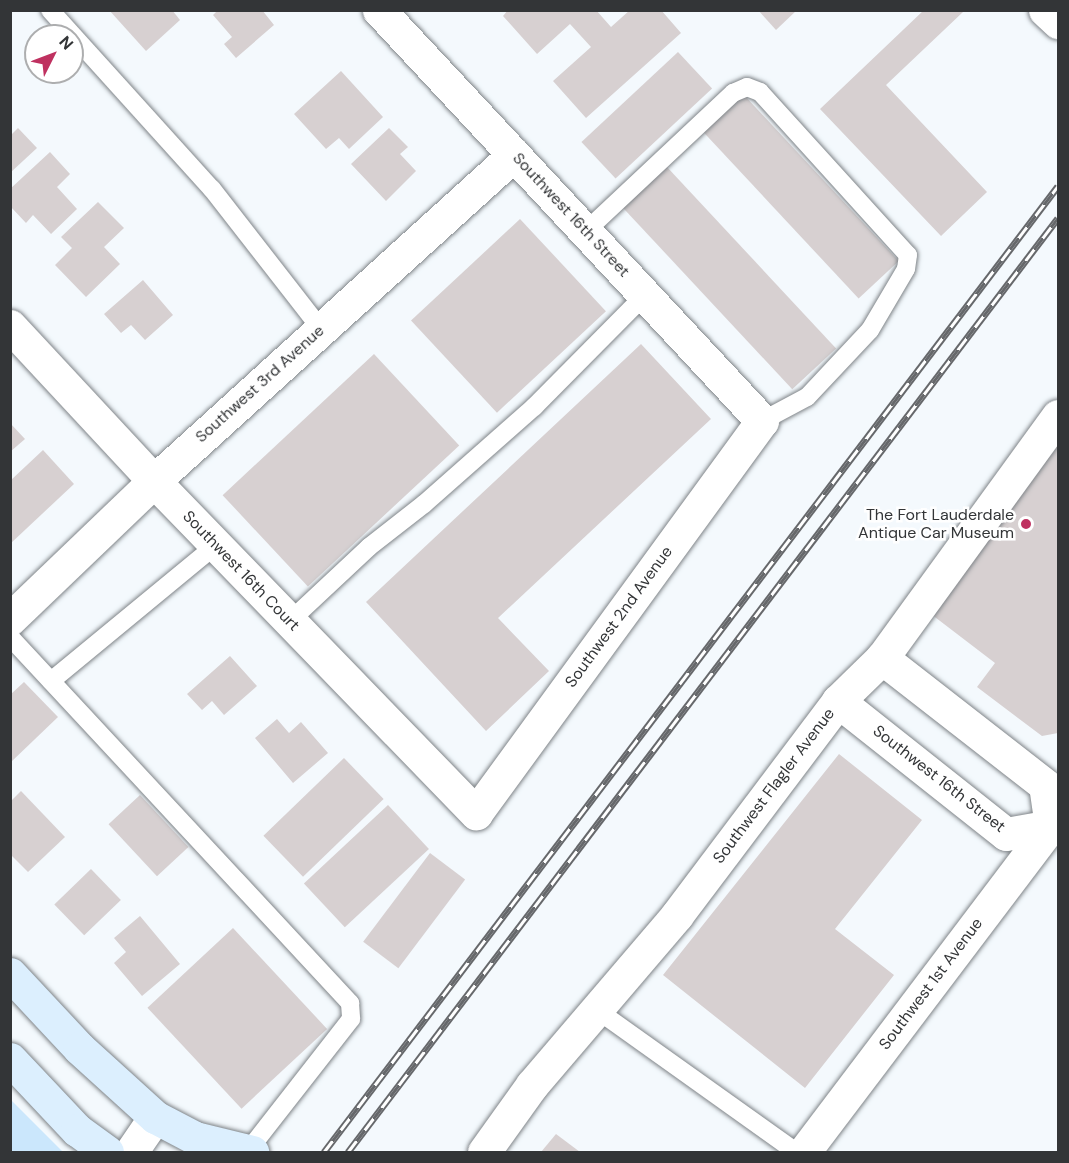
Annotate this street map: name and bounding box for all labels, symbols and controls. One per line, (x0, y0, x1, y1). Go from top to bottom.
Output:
north arrow (24, 24, 84, 84)
text: N (55, 32, 78, 54)
street label: Southwest 16th Street (508, 149, 634, 281)
street label: Southwest 3rd Avenue (192, 321, 328, 447)
place label: The Fort Lauderdale Antique Car Museum (858, 505, 1014, 543)
street label: Southwest 16th Court (179, 507, 303, 635)
marker: The Fort Lauderdale Antique Car Museum (1019, 517, 1033, 531)
street label: Southwest 2nd Avenue (561, 543, 677, 691)
street label: Southwest Flagler Avenue (709, 705, 839, 867)
street label: Southwest 16th Street (869, 721, 1009, 837)
street label: Southwest 1st Avenue (875, 914, 987, 1054)

